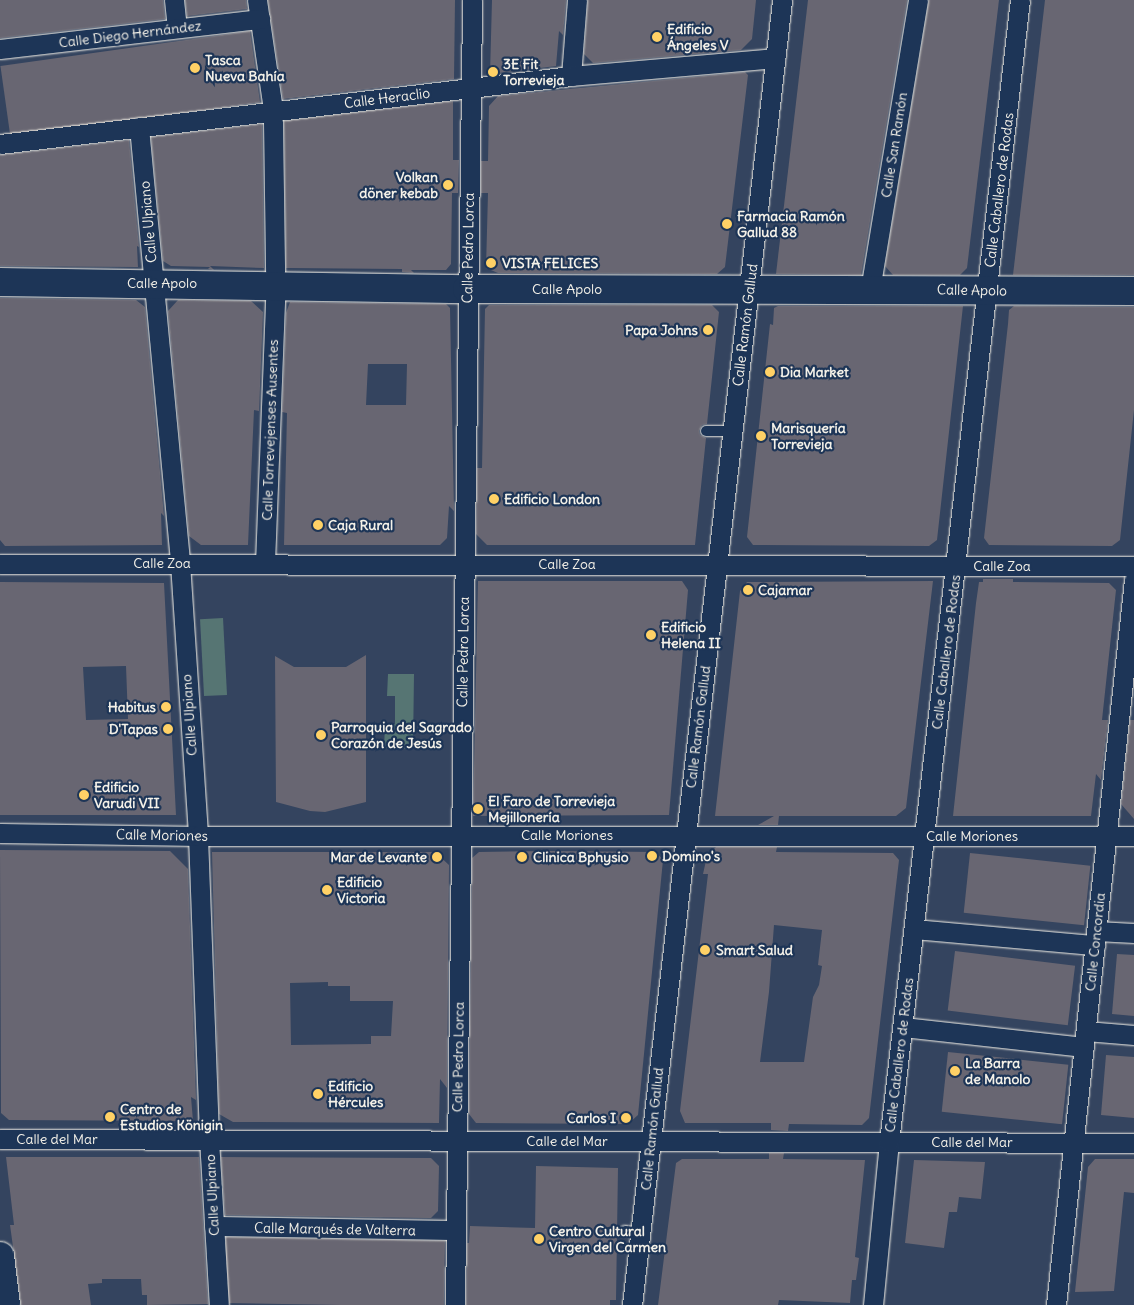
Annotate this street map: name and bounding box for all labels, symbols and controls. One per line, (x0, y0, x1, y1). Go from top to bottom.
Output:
street label: Calle Diego Hernández (58, 17, 202, 51)
place label: Edificio Ángeles V (667, 21, 729, 54)
marker: Edificio Ángeles V (651, 31, 663, 43)
place label: Tasca Nueva Bahía (205, 52, 285, 84)
place label: 3E Fit Torrevieja (503, 56, 564, 88)
marker: Tasca Nueva Bahía (189, 62, 201, 74)
marker: 3E Fit Torrevieja (487, 66, 499, 78)
street label: Calle Heraclio (343, 84, 431, 112)
street label: Calle San Ramón (877, 91, 911, 199)
street label: Calle Caballero de Rodas (981, 112, 1017, 268)
place label: Volkan döner kebab (359, 169, 438, 202)
marker: Volkan döner kebab (442, 179, 454, 191)
street label: Calle Ulpiano (136, 180, 160, 264)
street label: Calle Pedro Lorca (459, 193, 477, 303)
place label: Farmacia Ramón Gallud 88 (737, 208, 845, 240)
marker: Farmacia Ramón Gallud 88 (721, 218, 733, 230)
place label: VISTA FELICES (502, 255, 598, 271)
marker: VISTA FELICES (484, 256, 498, 270)
street label: Calle Ramón Gallud (729, 263, 761, 387)
street label: Calle Apolo (127, 275, 197, 291)
street label: Calle Apolo (532, 281, 602, 297)
street label: Calle Apolo (937, 281, 1007, 299)
place label: Papa Johns (625, 322, 698, 338)
marker: Papa Johns (702, 324, 714, 336)
street label: Calle Torrevejenses Ausentes (258, 339, 282, 521)
place label: Dia Market (780, 364, 849, 380)
marker: Dia Market (764, 366, 776, 378)
place label: Marisquería Torrevieja (771, 420, 846, 452)
marker: Marisquería Torrevieja (755, 430, 767, 442)
place label: Edificio London (504, 491, 600, 507)
marker: Edificio London (488, 493, 500, 505)
place label: Caja Rural (328, 517, 393, 533)
marker: Caja Rural (312, 519, 324, 531)
street label: Calle Zoa (133, 555, 191, 571)
street label: Calle Zoa (538, 556, 596, 572)
street label: Calle Zoa (973, 558, 1031, 574)
street label: Calle Caballero de Rodas (928, 574, 964, 730)
place label: Cajamar (758, 582, 812, 598)
marker: Cajamar (742, 584, 754, 596)
street label: Calle Pedro Lorca (454, 597, 472, 707)
place label: Edificio Helena II (661, 619, 721, 652)
marker: Edificio Helena II (645, 629, 657, 641)
street label: Calle Ramón Gallud (682, 665, 714, 789)
street label: Calle Ulpiano (178, 674, 200, 756)
place label: Habitus (108, 699, 156, 715)
marker: Habitus (160, 701, 172, 713)
place label: Parroquia del Sagrado Corazón de Jesús (331, 719, 472, 752)
place label: D'Tapas (109, 721, 158, 737)
marker: D'Tapas (162, 723, 174, 735)
marker: Parroquia del Sagrado Corazón de Jesús (315, 729, 327, 741)
place label: Edificio Varudi VII (94, 779, 160, 812)
marker: Edificio Varudi VII (78, 789, 90, 801)
place label: El Faro de Torrevieja Mejillonería (488, 793, 615, 826)
marker: El Faro de Torrevieja Mejillonería (472, 803, 484, 815)
street label: Calle Moriones (116, 826, 208, 844)
street label: Calle Moriones (521, 827, 613, 843)
street label: Calle Moriones (926, 828, 1018, 844)
place label: Domino's (662, 848, 720, 864)
place label: Mar de Levante (330, 849, 427, 865)
place label: Clinica Bphysio (533, 849, 629, 865)
marker: Clinica Bphysio (515, 850, 529, 864)
marker: Domino's (646, 850, 658, 862)
marker: Mar de Levante (431, 851, 443, 863)
place label: Edificio Victoria (337, 874, 385, 906)
marker: Edificio Victoria (321, 884, 333, 896)
street label: Calle Concordia (1081, 892, 1109, 992)
place label: Smart Salud (716, 942, 793, 958)
marker: Smart Salud (698, 943, 712, 957)
street label: Calle Caballero de Rodas (881, 977, 917, 1133)
street label: Calle Pedro Lorca (449, 1002, 467, 1112)
place label: La Barra de Manolo (965, 1055, 1030, 1088)
marker: La Barra de Manolo (949, 1065, 961, 1077)
street label: Calle Ramón Gallud (637, 1067, 667, 1191)
place label: Edificio Hércules (328, 1078, 383, 1110)
marker: Edificio Hércules (312, 1088, 324, 1100)
place label: Centro de Estudios Königin (120, 1101, 223, 1134)
place label: Carlos I (566, 1110, 616, 1126)
marker: Centro de Estudios Königin (104, 1111, 116, 1123)
marker: Carlos I (620, 1112, 632, 1124)
street label: Calle del Mar (16, 1131, 98, 1147)
street label: Calle del Mar (526, 1133, 608, 1149)
street label: Calle del Mar (931, 1134, 1013, 1150)
street label: Calle Ulpiano (201, 1154, 223, 1236)
street label: Calle Marqués de Valterra (254, 1219, 416, 1239)
place label: Centro Cultural Virgen del Carmen (549, 1223, 666, 1256)
marker: Centro Cultural Virgen del Carmen (533, 1233, 545, 1245)

